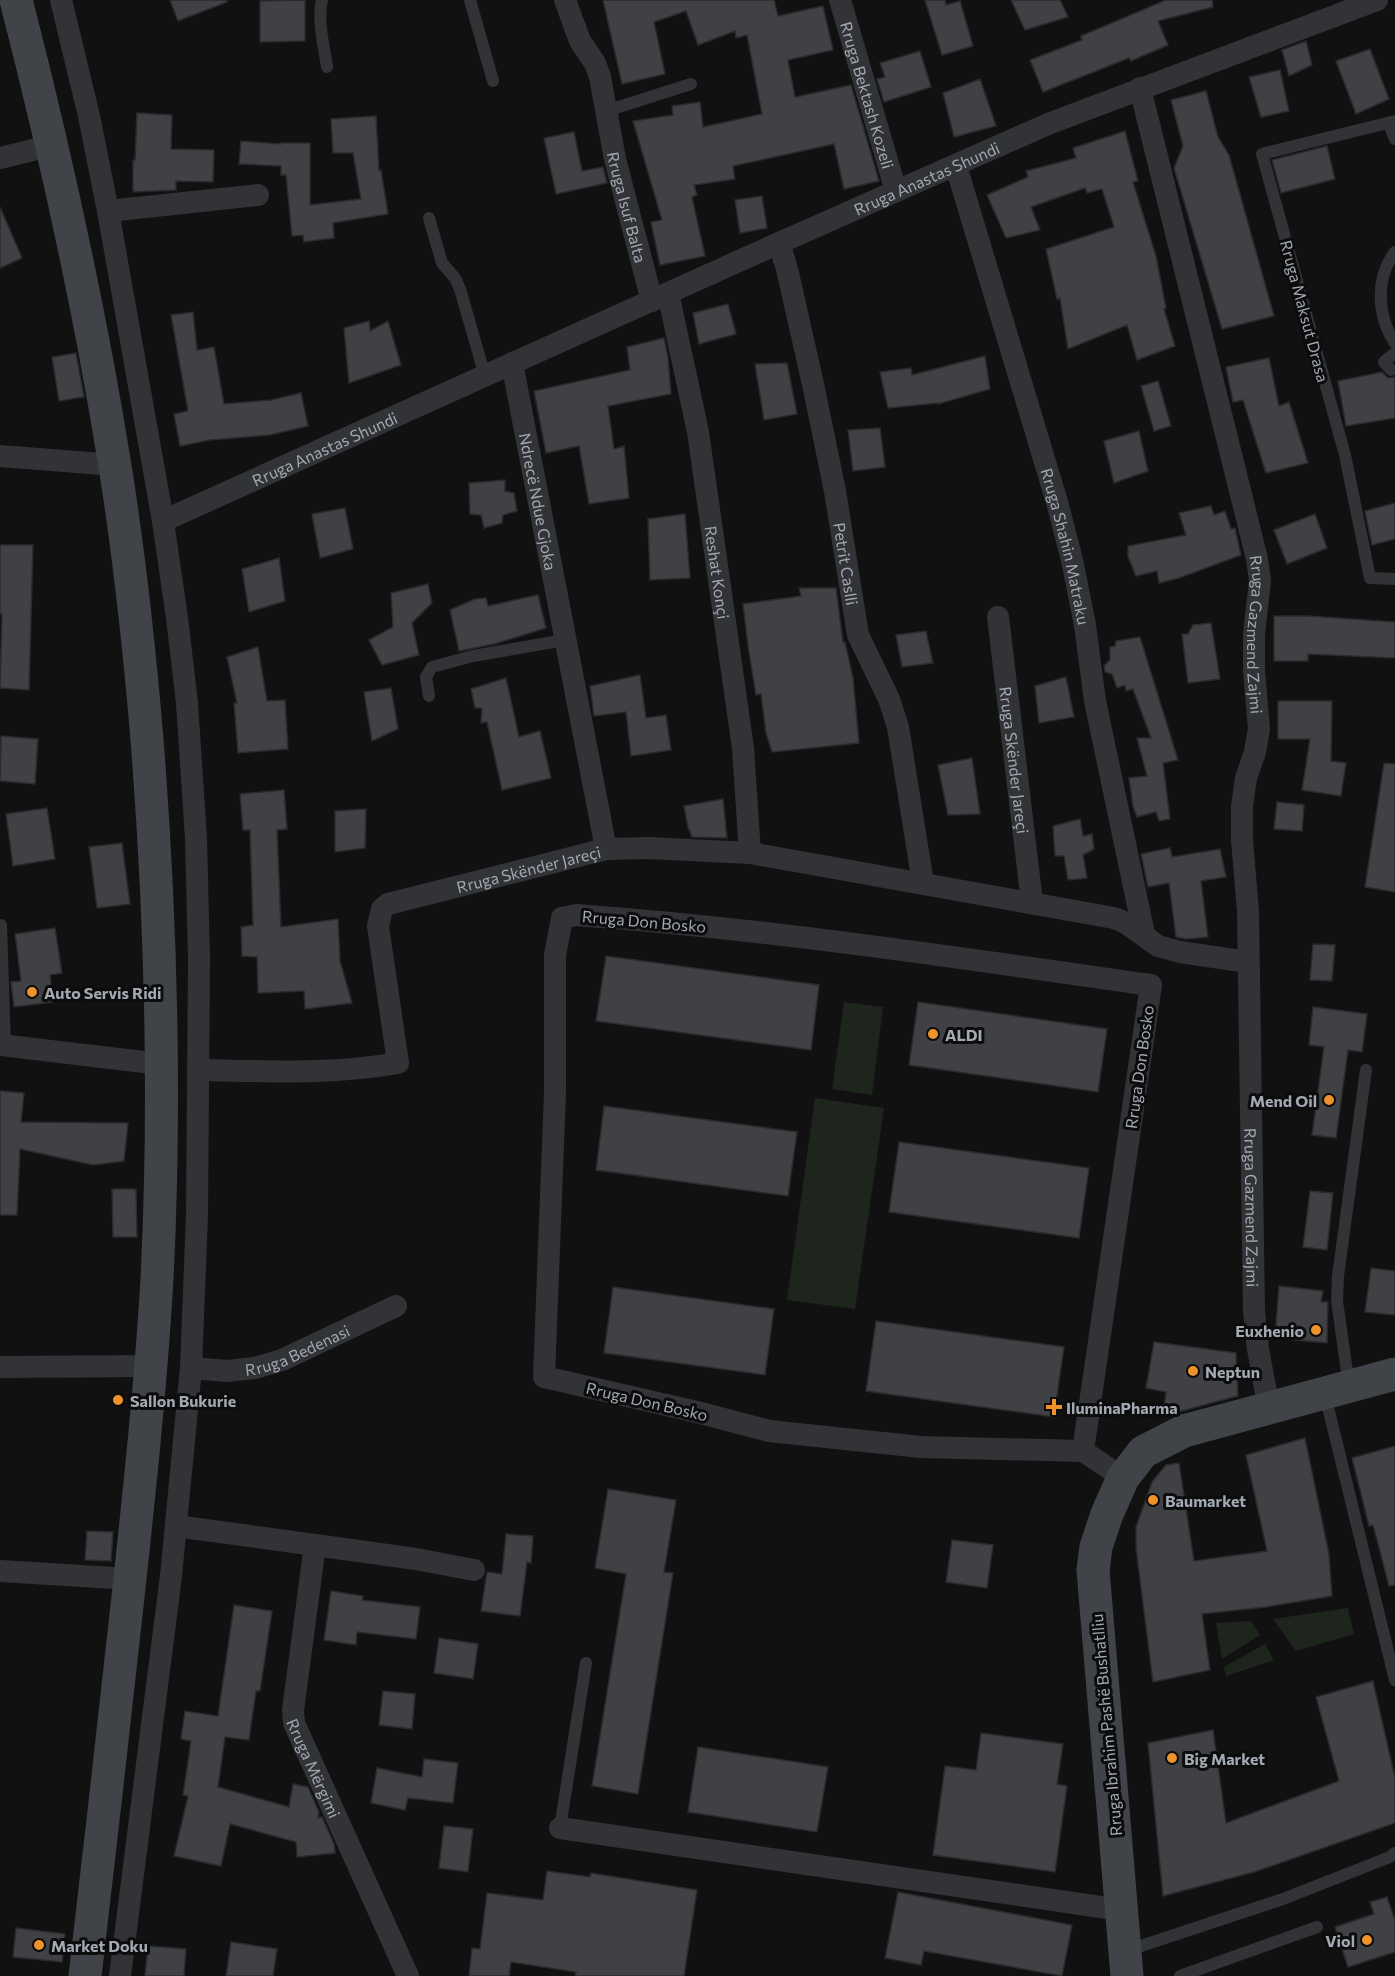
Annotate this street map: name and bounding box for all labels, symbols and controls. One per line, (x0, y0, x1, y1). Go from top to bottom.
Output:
street label: Rruga Bektash Kozeli (837, 19, 898, 171)
street label: Rruga Anastas Shundi (851, 137, 1002, 218)
street label: Rruga Isuf Balta (604, 150, 651, 264)
street label: Rruga Maksut Drasa (1277, 238, 1333, 384)
street label: Rruga Anastas Shundi (249, 407, 400, 489)
street label: Ndrecë Ndue Gjoka (516, 431, 561, 572)
street label: Rruga Shahin Matraku (1038, 465, 1094, 626)
street label: Petrit Caslli (831, 521, 863, 607)
street label: Reshat Konçi (702, 524, 734, 620)
street label: Rruga Gazmend Zajmi (1244, 554, 1269, 714)
street label: Rruga Skënder Jareçi (997, 685, 1033, 835)
street label: Rruga Skënder Jareçi (454, 841, 603, 896)
street label: Rruga Don Bosko (581, 906, 707, 936)
place label: Auto Servis Ridi (44, 983, 161, 1002)
marker: Auto Servis Ridi (25, 985, 39, 999)
street label: Rruga Don Bosko (1121, 1004, 1157, 1130)
place label: ALDI (945, 1025, 983, 1044)
marker: ALDI (926, 1027, 940, 1041)
place label: Mend Oil (1250, 1091, 1317, 1110)
marker: Mend Oil (1322, 1093, 1336, 1107)
street label: Rruga Gazmend Zajmi (1242, 1128, 1263, 1287)
street label: Rruga Bedenasi (244, 1320, 352, 1379)
place label: Euxhenio (1235, 1321, 1304, 1340)
marker: Euxhenio (1309, 1323, 1323, 1337)
place label: Neptun (1205, 1362, 1260, 1381)
marker: Neptun (1186, 1364, 1200, 1378)
street label: Rruga Don Bosko (584, 1378, 710, 1424)
place label: Sallon Bukurie (130, 1391, 236, 1410)
marker: Sallon Bukurie (111, 1393, 125, 1407)
place label: IluminaPharma (1066, 1398, 1178, 1417)
marker: IluminaPharma (1047, 1400, 1061, 1414)
place label: Baumarket (1165, 1491, 1246, 1510)
marker: Baumarket (1146, 1493, 1160, 1507)
street label: Rruga Ibrahim Pashë Bushatlliu (1087, 1613, 1125, 1837)
street label: Rruga Mërgimi (284, 1715, 345, 1821)
place label: Big Market (1184, 1749, 1265, 1768)
marker: Big Market (1165, 1751, 1179, 1765)
place label: Viol (1325, 1931, 1355, 1950)
marker: Viol (1360, 1933, 1374, 1947)
place label: Market Doku (51, 1936, 148, 1955)
marker: Market Doku (32, 1938, 46, 1952)

